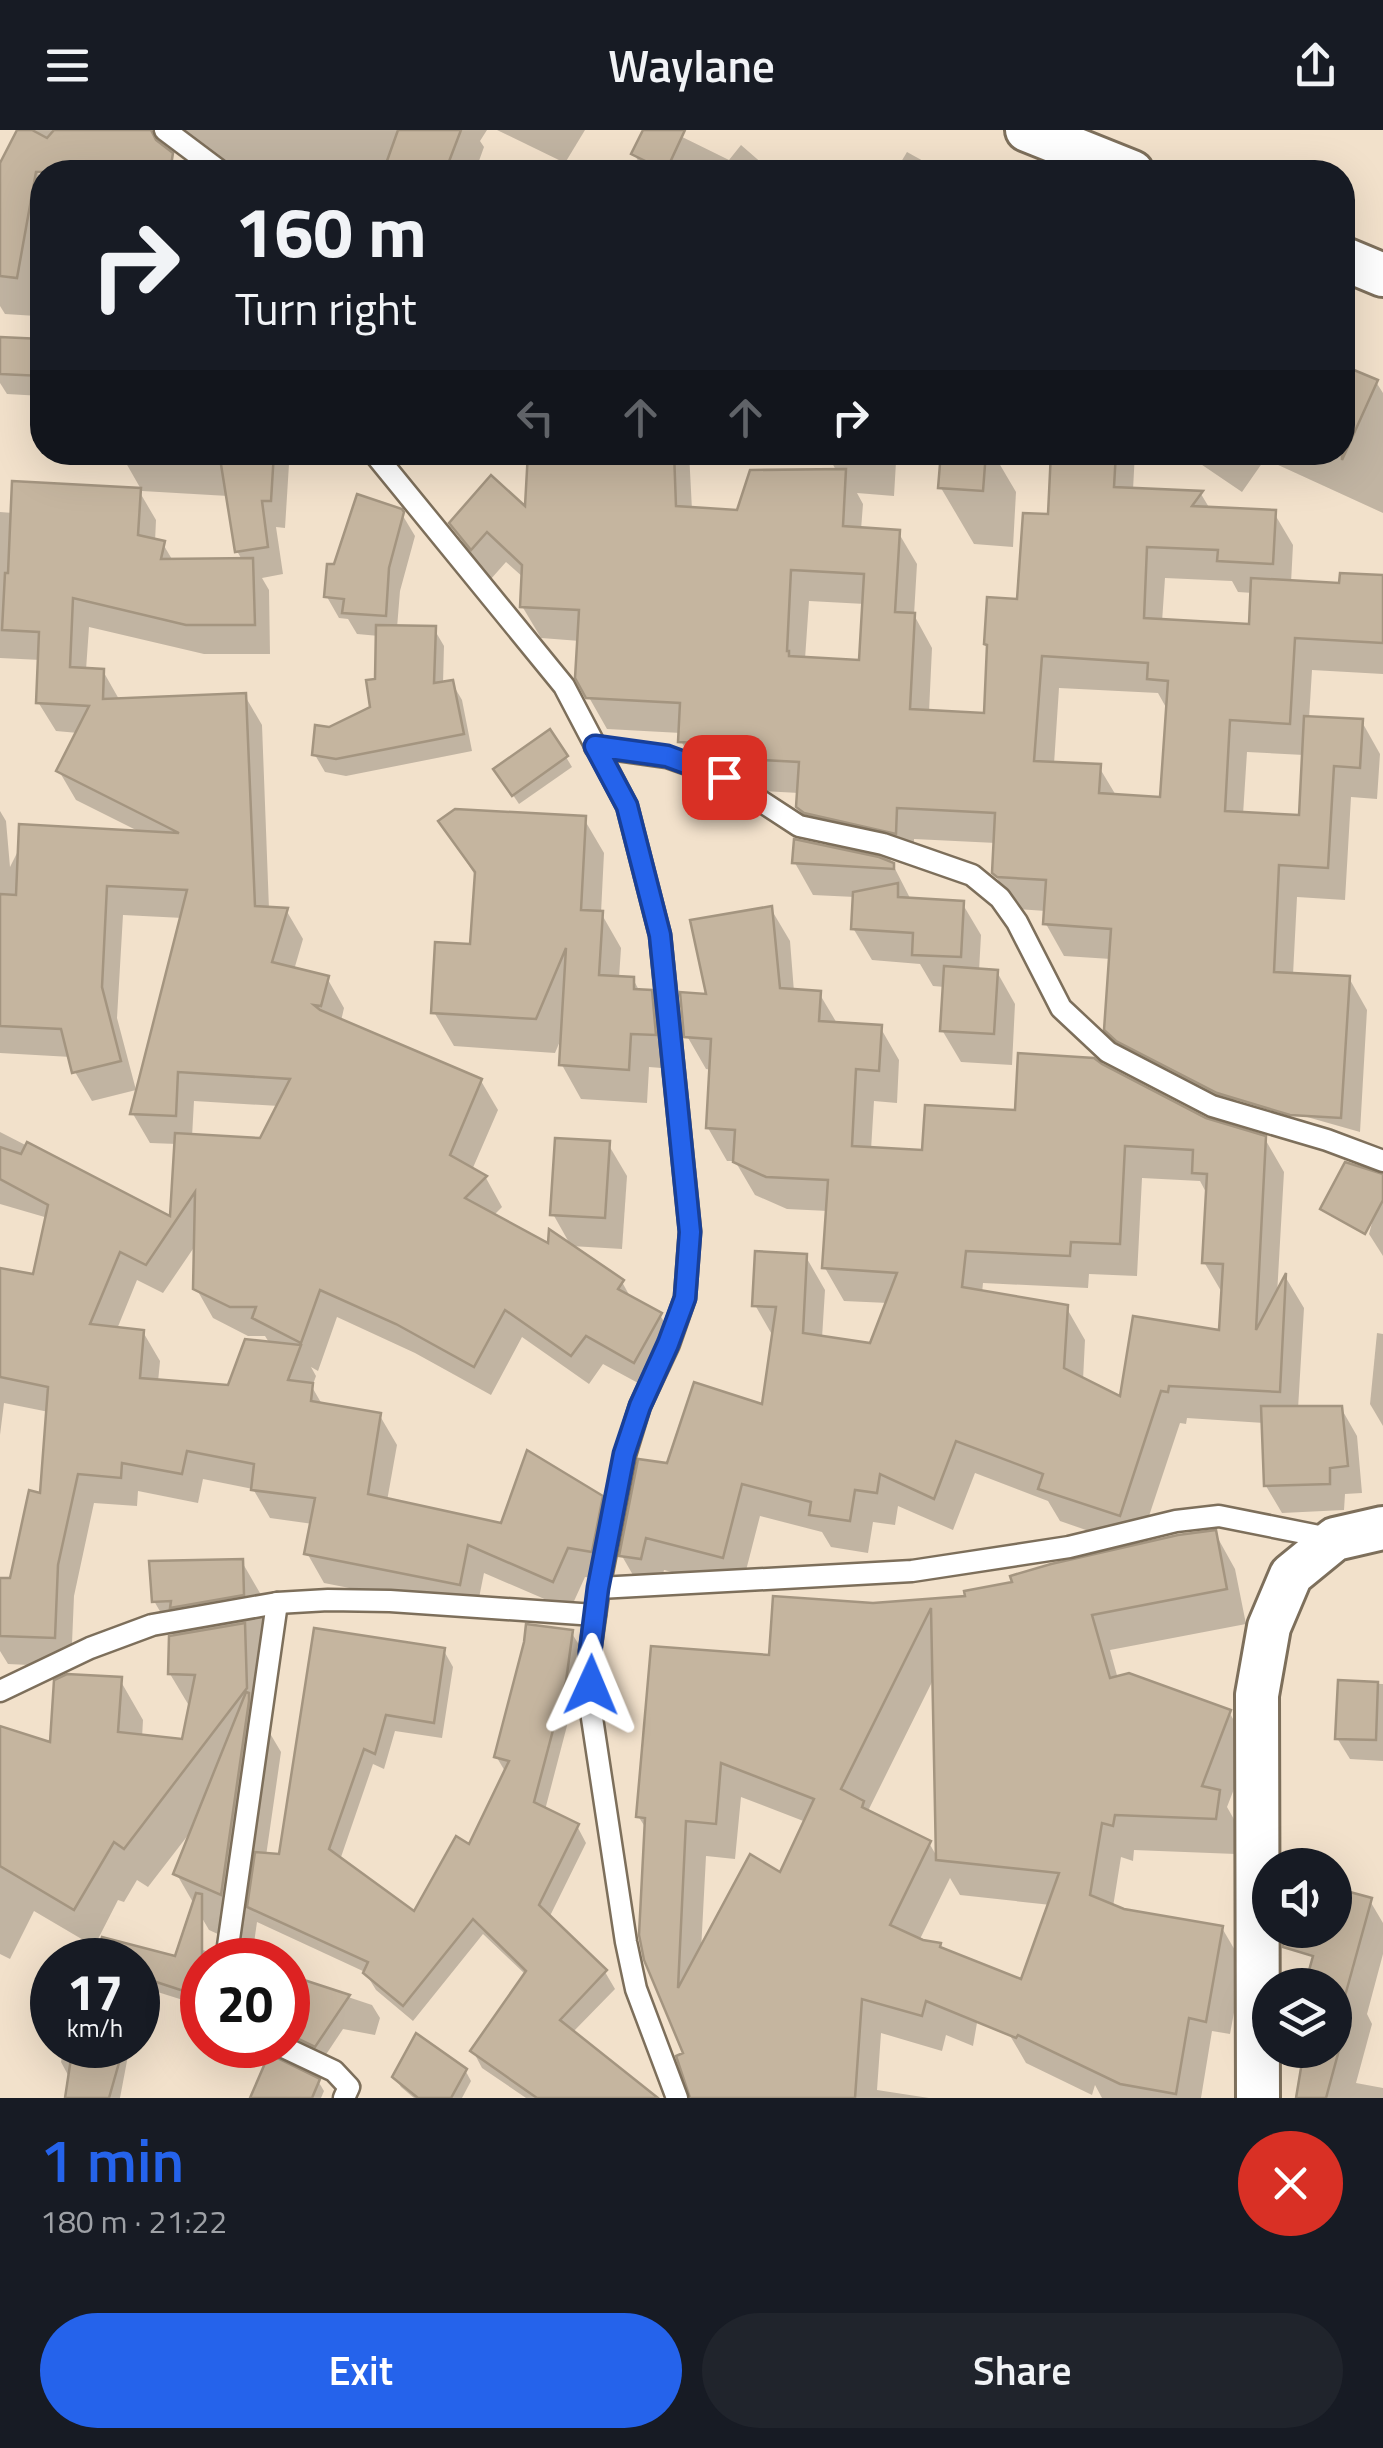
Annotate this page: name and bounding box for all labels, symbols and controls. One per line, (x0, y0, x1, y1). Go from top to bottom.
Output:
text: Waylane (608, 31, 775, 99)
icon: menu (40, 38, 95, 93)
icon: share (1288, 38, 1343, 93)
text: 160 m (235, 178, 427, 284)
icon: right (70, 200, 200, 330)
text: Turn right (235, 274, 417, 342)
icon: left (508, 390, 563, 445)
icon: ahead (613, 390, 668, 445)
icon: ahead (718, 390, 773, 445)
icon: right (823, 390, 878, 445)
pin (682, 735, 767, 820)
icon: arrive (697, 750, 752, 805)
position arrow (539, 1633, 643, 1737)
map controls (1252, 1848, 1352, 2068)
button: sound (1252, 1848, 1352, 1948)
speed limit sign: 20 (180, 1938, 310, 2068)
text: 17 (67, 1953, 123, 2029)
button: layers (1252, 1968, 1352, 2068)
text: km/h (67, 2009, 123, 2047)
text: 1 min (40, 2114, 184, 2205)
button: close (1238, 2131, 1343, 2236)
text: 180 m · 21:22 (40, 2197, 227, 2245)
button: Exit (40, 2313, 682, 2428)
button: Share (702, 2313, 1343, 2428)

